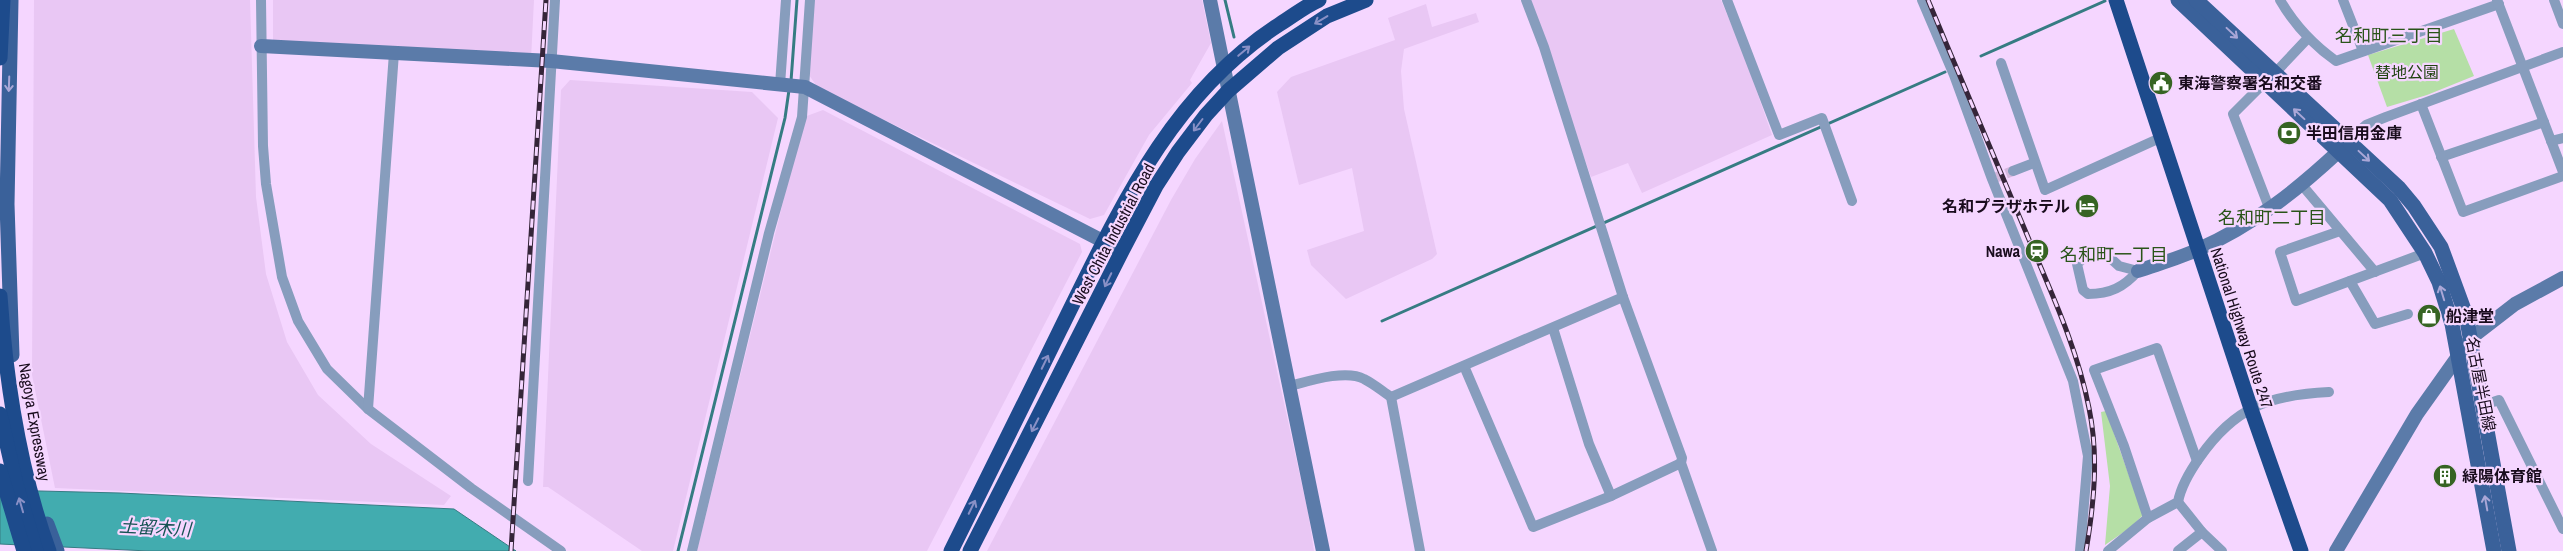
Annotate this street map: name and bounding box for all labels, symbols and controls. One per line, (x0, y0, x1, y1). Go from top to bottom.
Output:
one-way arrow (1315, 16, 1329, 26)
district label: 名和町三丁目 (2335, 23, 2443, 48)
one-way arrow (2226, 27, 2238, 39)
one-way arrow (1237, 46, 1250, 57)
park label: 替地公園 (2375, 61, 2439, 83)
public building icon: 東海警察署名和交番 (2148, 70, 2174, 96)
place label: 東海警察署名和交番 (2178, 72, 2322, 94)
one-way arrow (4, 75, 14, 91)
one-way arrow (2292, 108, 2305, 120)
one-way arrow (1193, 118, 1204, 131)
bank icon: 半田信用金庫 (2276, 120, 2302, 146)
place label: 半田信用金庫 (2306, 122, 2402, 144)
one-way arrow (2358, 150, 2370, 162)
street label: West Chita Industrial Road (1066, 159, 1160, 309)
hotel icon: 名和プラザホテル (2074, 193, 2100, 219)
place label: 名和プラザホテル (1942, 195, 2070, 217)
district label: 名和町二丁目 (2218, 205, 2326, 230)
station icon: Nawa (2024, 238, 2050, 264)
place label: Nawa (1986, 240, 2021, 262)
district label: 名和町一丁目 (2060, 242, 2168, 267)
street label: National Highway Route 247 (2206, 245, 2278, 411)
one-way arrow (1103, 272, 1112, 287)
one-way arrow (2437, 285, 2447, 301)
shop icon: 船津堂 (2416, 303, 2442, 329)
place label: 船津堂 (2446, 305, 2494, 327)
street label: 名古屋半田線 (2461, 335, 2501, 433)
one-way arrow (1041, 355, 1050, 370)
street label: Nagoya Expressway (14, 361, 56, 483)
one-way arrow (1030, 417, 1039, 432)
building icon: 緑陽体育館 (2432, 463, 2458, 489)
place label: 緑陽体育館 (2462, 465, 2542, 487)
one-way arrow (2480, 495, 2490, 511)
one-way arrow (16, 497, 26, 513)
one-way arrow (968, 500, 978, 515)
water label: 土留木川 (118, 513, 194, 542)

